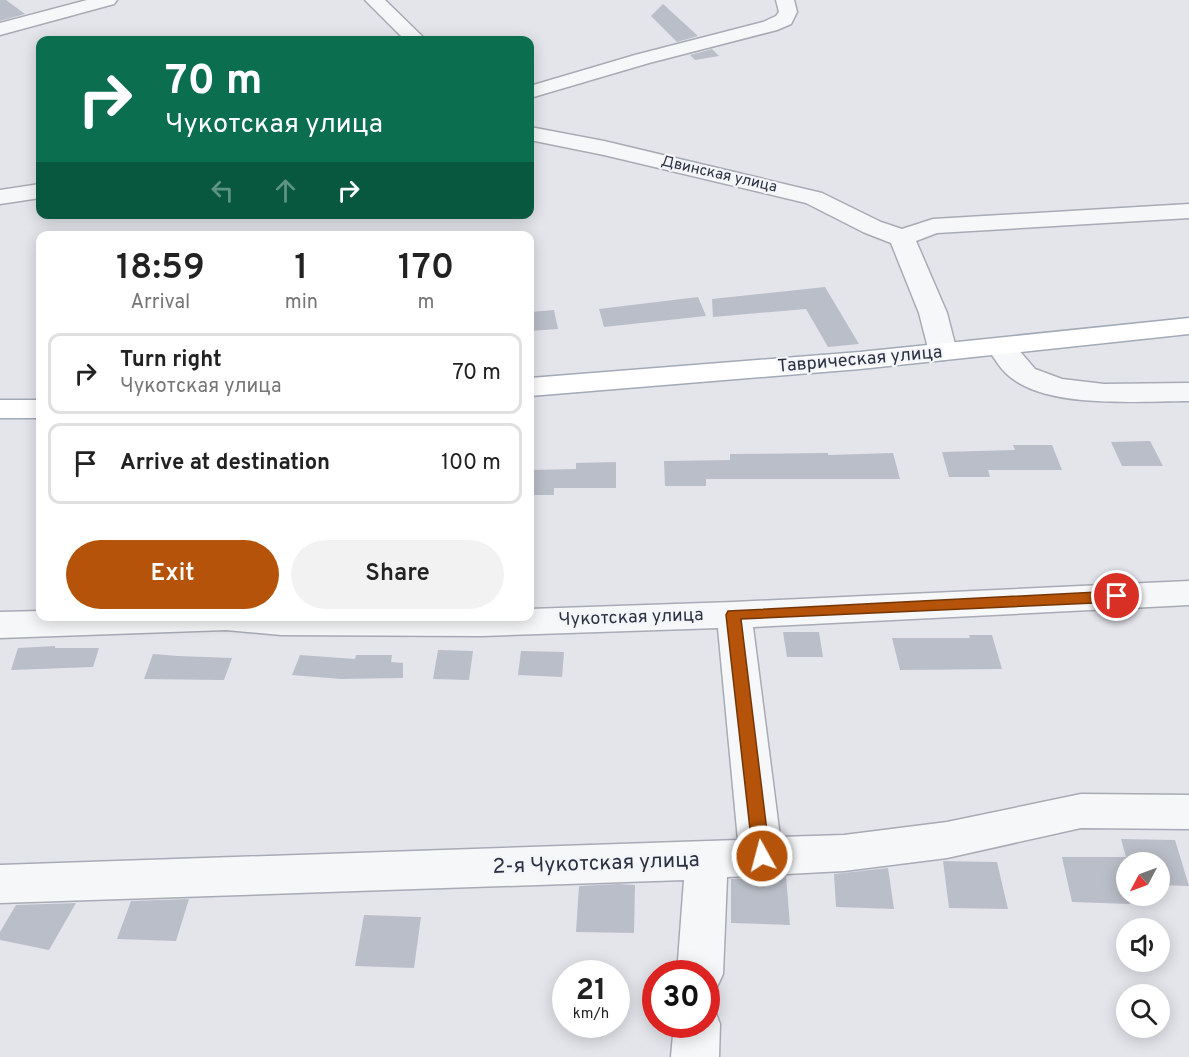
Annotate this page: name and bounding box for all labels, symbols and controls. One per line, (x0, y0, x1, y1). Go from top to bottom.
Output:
text: 70 m (165, 56, 263, 109)
icon: right (66, 60, 144, 138)
text: Чукотская улица (165, 108, 383, 142)
street label: Двинская улица (659, 152, 779, 198)
icon: left (206, 174, 239, 207)
icon: ahead (269, 174, 302, 207)
icon: right (332, 174, 365, 207)
text: 18:59 (116, 246, 205, 292)
text: 1 (294, 246, 308, 292)
text: 170 (398, 246, 454, 292)
text: Arrival (131, 290, 190, 316)
text: min (285, 290, 318, 316)
text: m (418, 290, 434, 316)
street label: Таврическая улица (777, 341, 943, 379)
text: Turn right (120, 347, 222, 374)
icon: right (69, 357, 102, 390)
text: 70 m (452, 360, 501, 387)
text: Чукотская улица (120, 374, 282, 400)
icon: arrive (69, 447, 102, 480)
text: Arrive at destination (120, 450, 330, 477)
text: 100 m (441, 450, 501, 477)
button: Exit (66, 540, 279, 609)
button: Share (291, 540, 504, 609)
pin (1091, 570, 1142, 621)
icon: arrive (1100, 579, 1133, 612)
street label: Чукотская улица (558, 604, 704, 632)
position arrow (730, 824, 794, 888)
street label: 2-я Чукотская улица (492, 847, 700, 881)
north arrow (1116, 852, 1170, 906)
map controls (1116, 852, 1170, 1038)
button: sound (1116, 918, 1170, 972)
speed limit sign: 30 (642, 960, 720, 1038)
text: 21 (576, 973, 606, 1010)
button: search (1116, 984, 1170, 1038)
text: km/h (573, 1005, 609, 1024)

